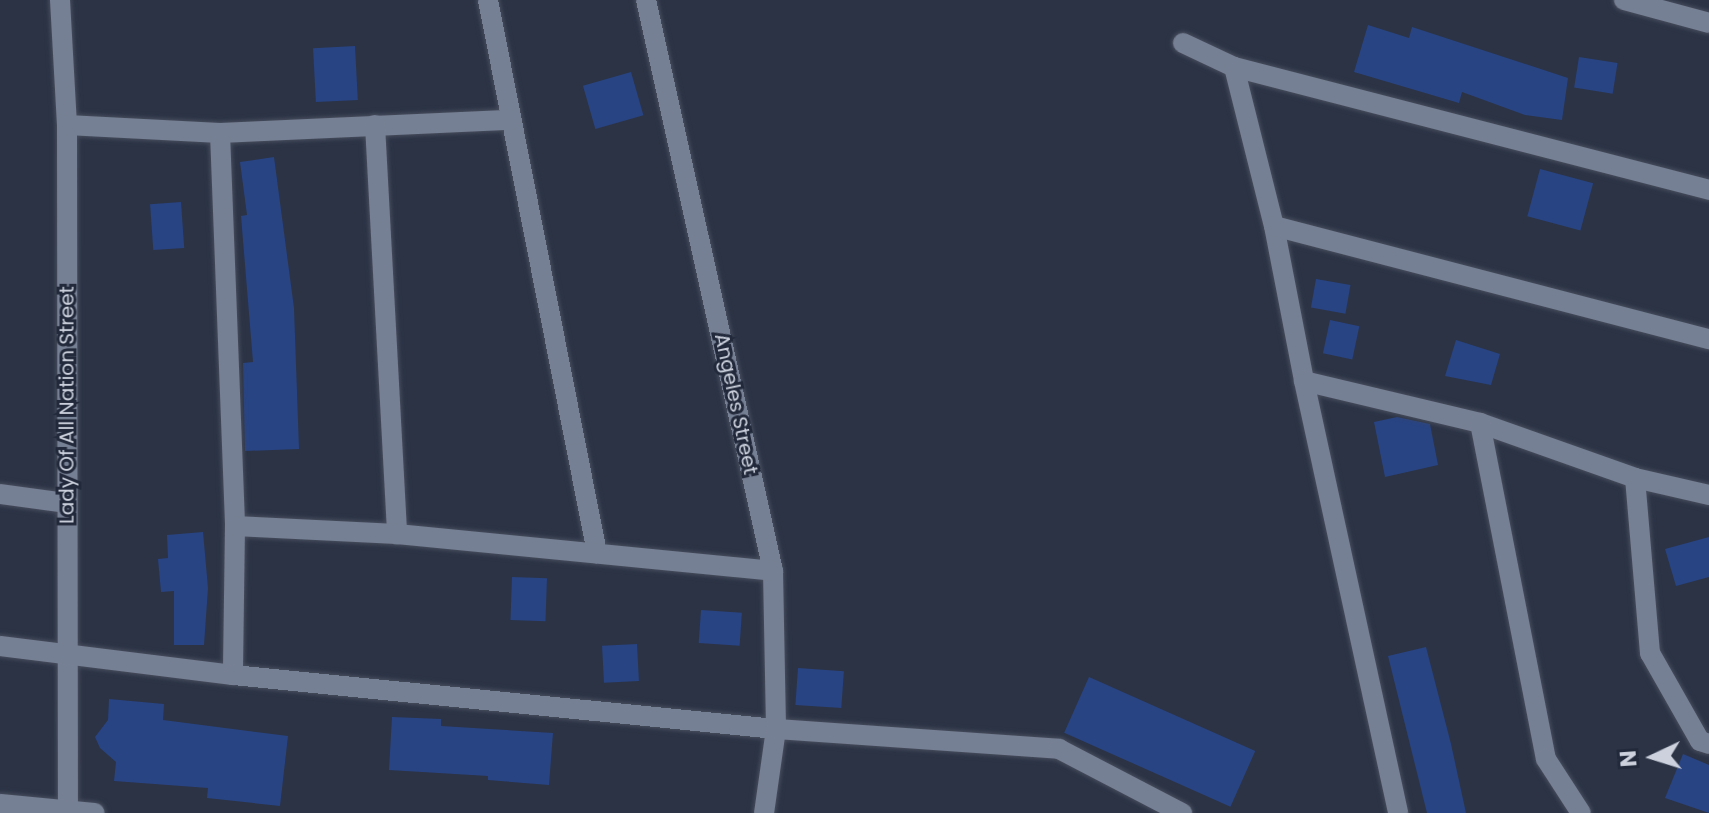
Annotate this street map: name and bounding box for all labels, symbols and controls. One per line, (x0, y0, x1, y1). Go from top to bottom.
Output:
street label: Lady Of All Nation Street (55, 286, 79, 524)
street label: Angeles Street (709, 331, 763, 477)
north arrow (1613, 717, 1693, 797)
text: N (1613, 749, 1645, 768)

